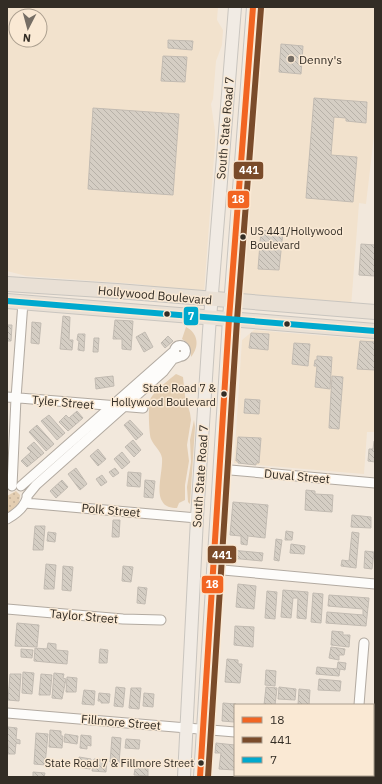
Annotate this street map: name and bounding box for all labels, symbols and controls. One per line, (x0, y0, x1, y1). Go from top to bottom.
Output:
north arrow (8, 8, 48, 48)
text: N (22, 31, 32, 45)
place label: Denny's (299, 52, 342, 67)
marker: Denny's (286, 54, 296, 64)
street label: South State Road 7 (213, 76, 237, 180)
line badge: 441 (233, 161, 264, 180)
text: 441 (239, 163, 259, 177)
line badge: 18 (227, 190, 250, 209)
text: 18 (231, 192, 245, 206)
place label: US 441/Hollywood Boulevard (250, 224, 343, 252)
marker: US 441/Hollywood Boulevard (238, 232, 248, 242)
street label: Hollywood Boulevard (97, 283, 213, 307)
line badge: 7 (183, 306, 199, 326)
unlabelled marker (162, 309, 172, 319)
text: 7 (188, 309, 195, 323)
unlabelled marker (282, 319, 292, 329)
place label: State Road 7 & Hollywood Boulevard (111, 381, 216, 409)
marker: State Road 7 & Hollywood Boulevard (219, 389, 229, 399)
street label: Tyler Street (31, 392, 95, 412)
street label: South State Road 7 (189, 424, 211, 528)
street label: Duval Street (263, 466, 331, 486)
street label: Polk Street (81, 500, 141, 520)
line badge: 441 (207, 545, 237, 564)
text: 441 (212, 548, 232, 562)
line badge: 18 (201, 575, 224, 594)
text: 18 (205, 577, 219, 591)
street label: Taylor Street (49, 606, 119, 626)
legend (234, 704, 374, 776)
street label: Fillmore Street (80, 711, 162, 733)
text: 18 (270, 712, 284, 727)
text: 441 (270, 732, 292, 747)
text: 7 (270, 752, 277, 767)
place label: State Road 7 & Fillmore Street (45, 756, 194, 770)
marker: State Road 7 & Fillmore Street (196, 758, 206, 768)

